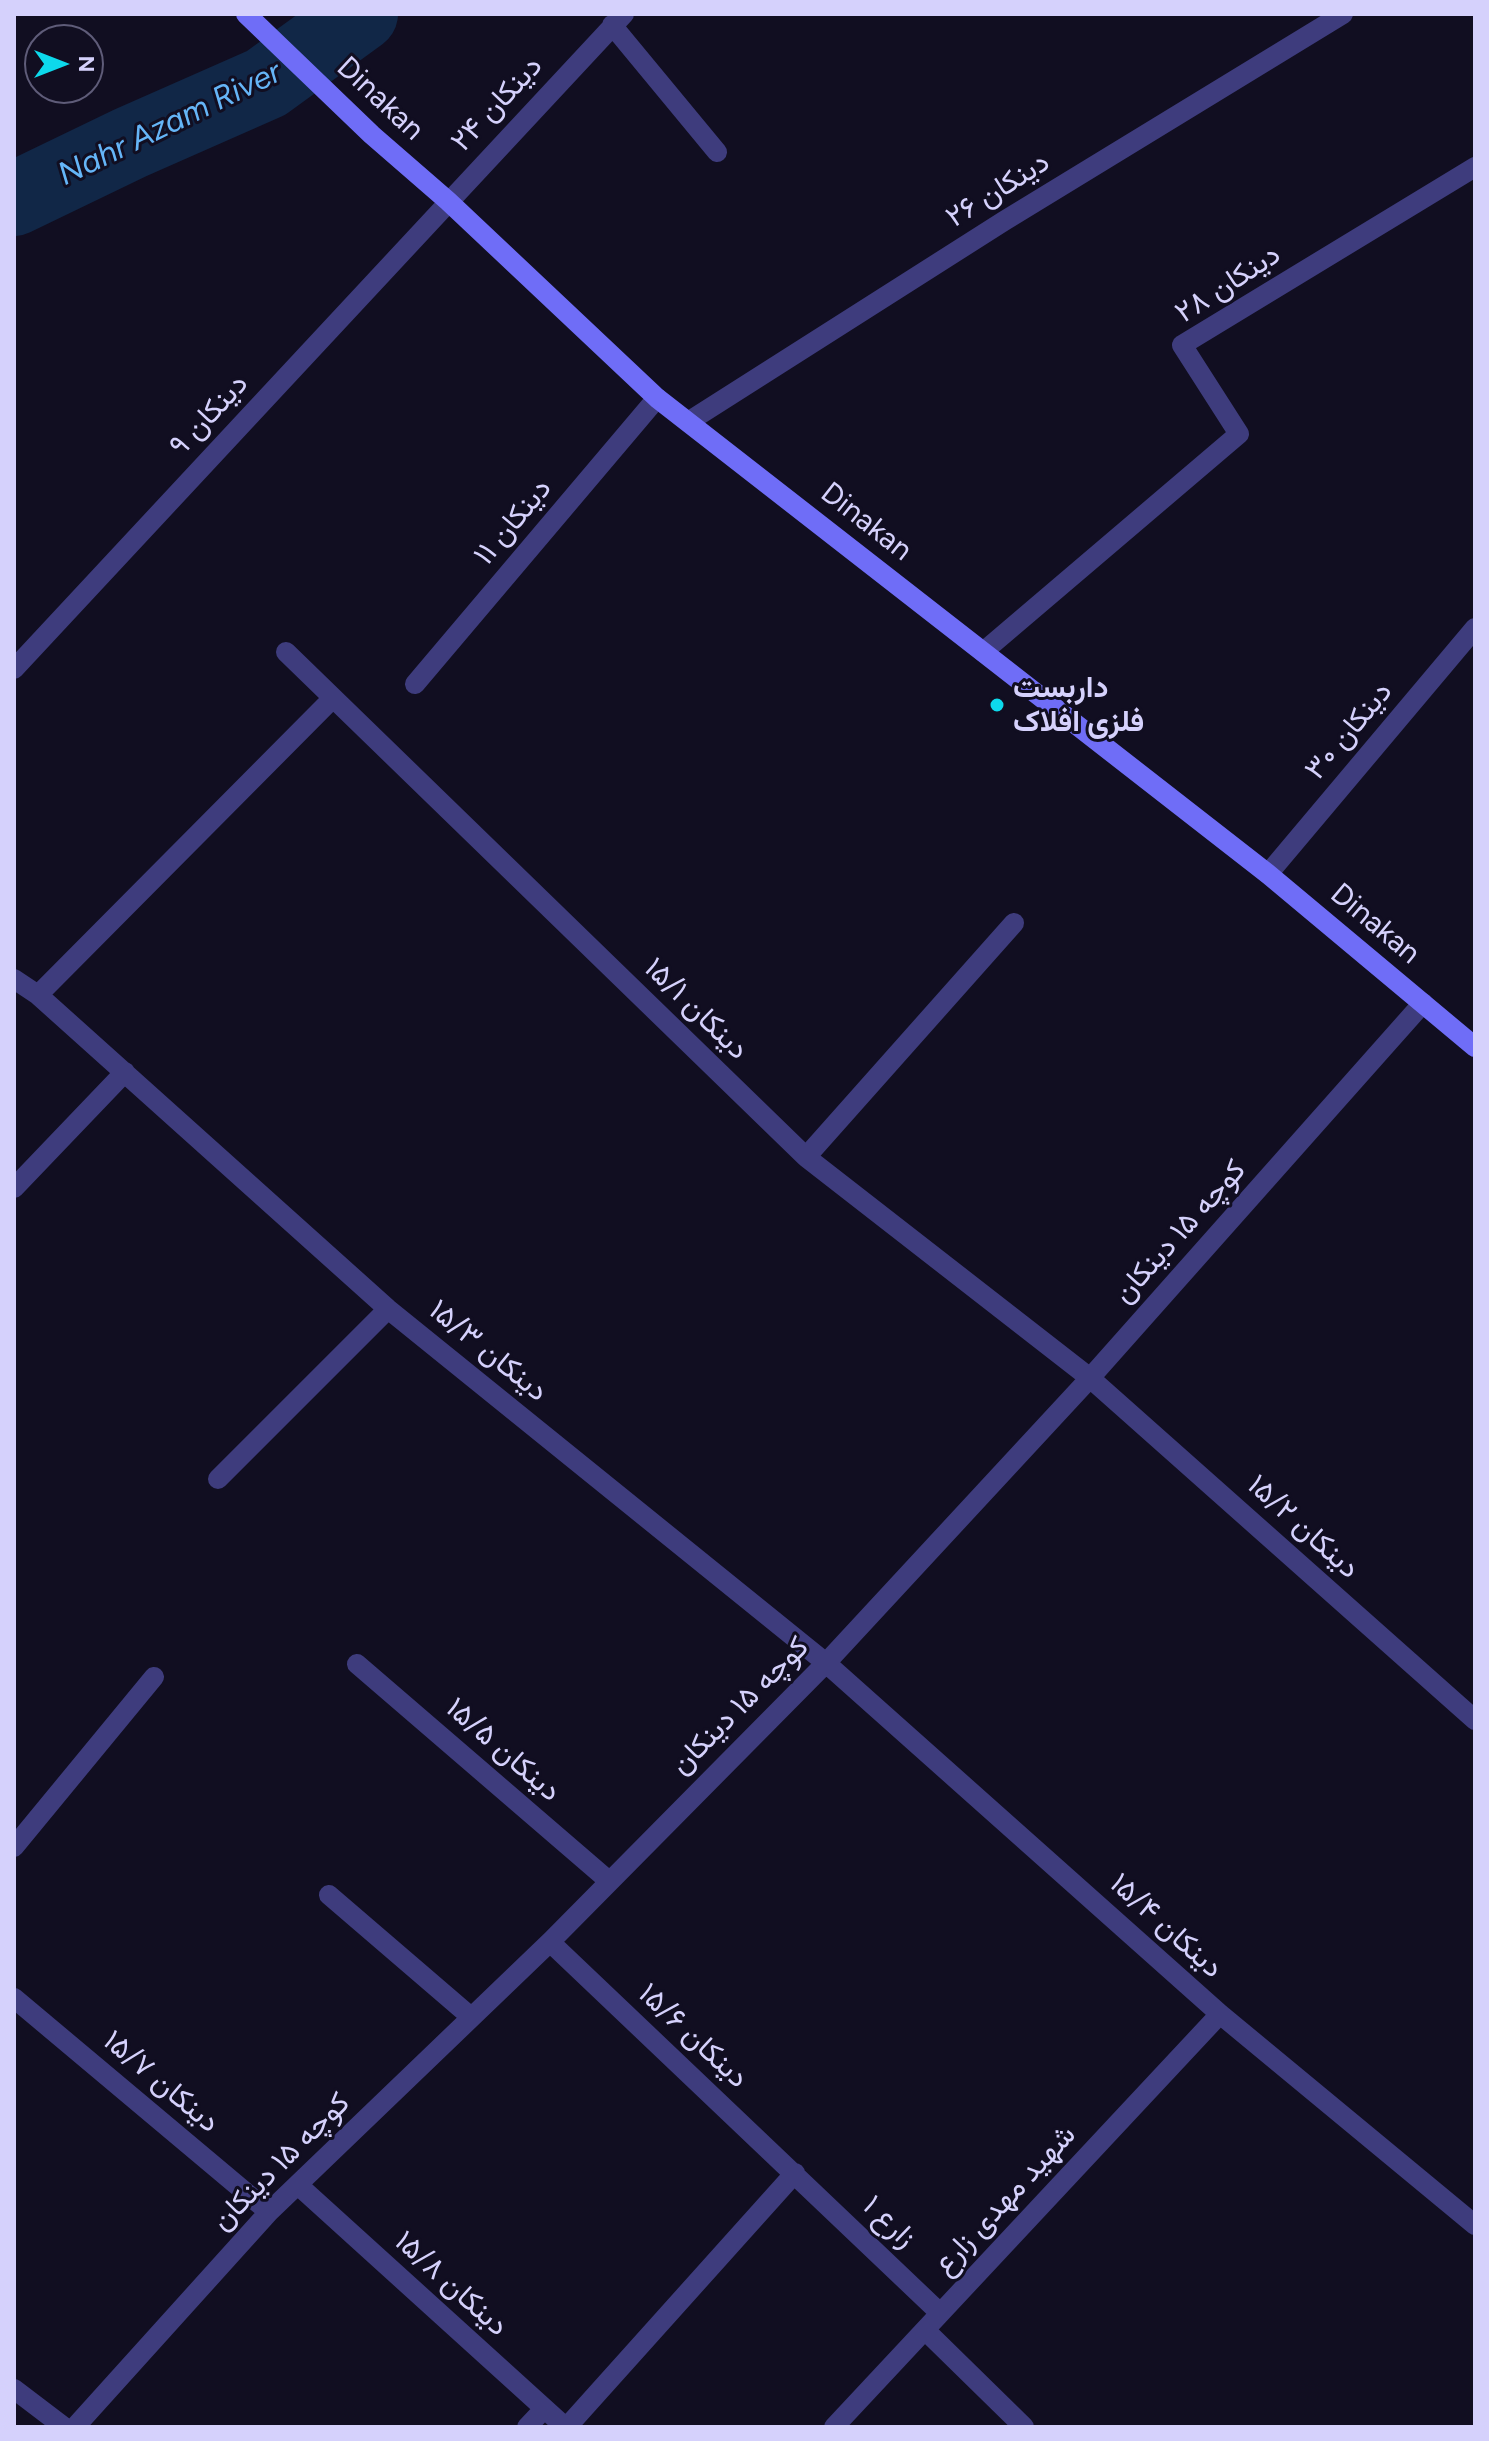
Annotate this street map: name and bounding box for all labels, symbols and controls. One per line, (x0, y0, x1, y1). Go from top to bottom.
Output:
north arrow (24, 24, 104, 104)
street label: ۲۴ دینکان (444, 49, 550, 159)
street label: Dinakan (329, 50, 431, 148)
water label: Nahr Azam River (52, 53, 288, 195)
street label: ۲۶ دینکان (940, 144, 1056, 236)
street label: ۲۸ دینکان (1169, 237, 1287, 331)
street label: ۹ دینکان (162, 366, 256, 464)
street label: ۱۱ دینکان (466, 471, 560, 573)
street label: Dinakan (813, 475, 919, 569)
place label: داربست فلزی افلاک (1013, 670, 1144, 740)
street label: ۳۰ دینکان (1298, 675, 1400, 787)
marker: داربست فلزی افلاک (988, 696, 1006, 714)
street label: Dinakan (1323, 876, 1427, 972)
street label: ۱۵/۱ دینکان (636, 950, 756, 1068)
street label: کوچه ۱۵ دینکان (1106, 1153, 1254, 1311)
street label: ۱۵/۳ دینکان (421, 1292, 555, 1410)
street label: ۱۵/۲ دینکان (1240, 1467, 1366, 1587)
street label: کوچه ۱۵ دینکان (663, 1629, 817, 1783)
street label: ۱۵/۵ دینکان (438, 1690, 568, 1810)
street label: ۱۵/۴ دینکان (1102, 1866, 1230, 1986)
street label: ۱۵/۶ دینکان (631, 1976, 755, 2096)
street label: ۱۵/۷ دینکان (96, 2023, 226, 2141)
street label: کوچه ۱۵ دینکان (204, 2085, 358, 2239)
street label: شهید مهدی زارع (926, 2117, 1084, 2283)
street label: ۱ زارع (855, 2188, 923, 2256)
street label: ۱۵/۸ دینکان (387, 2224, 515, 2344)

